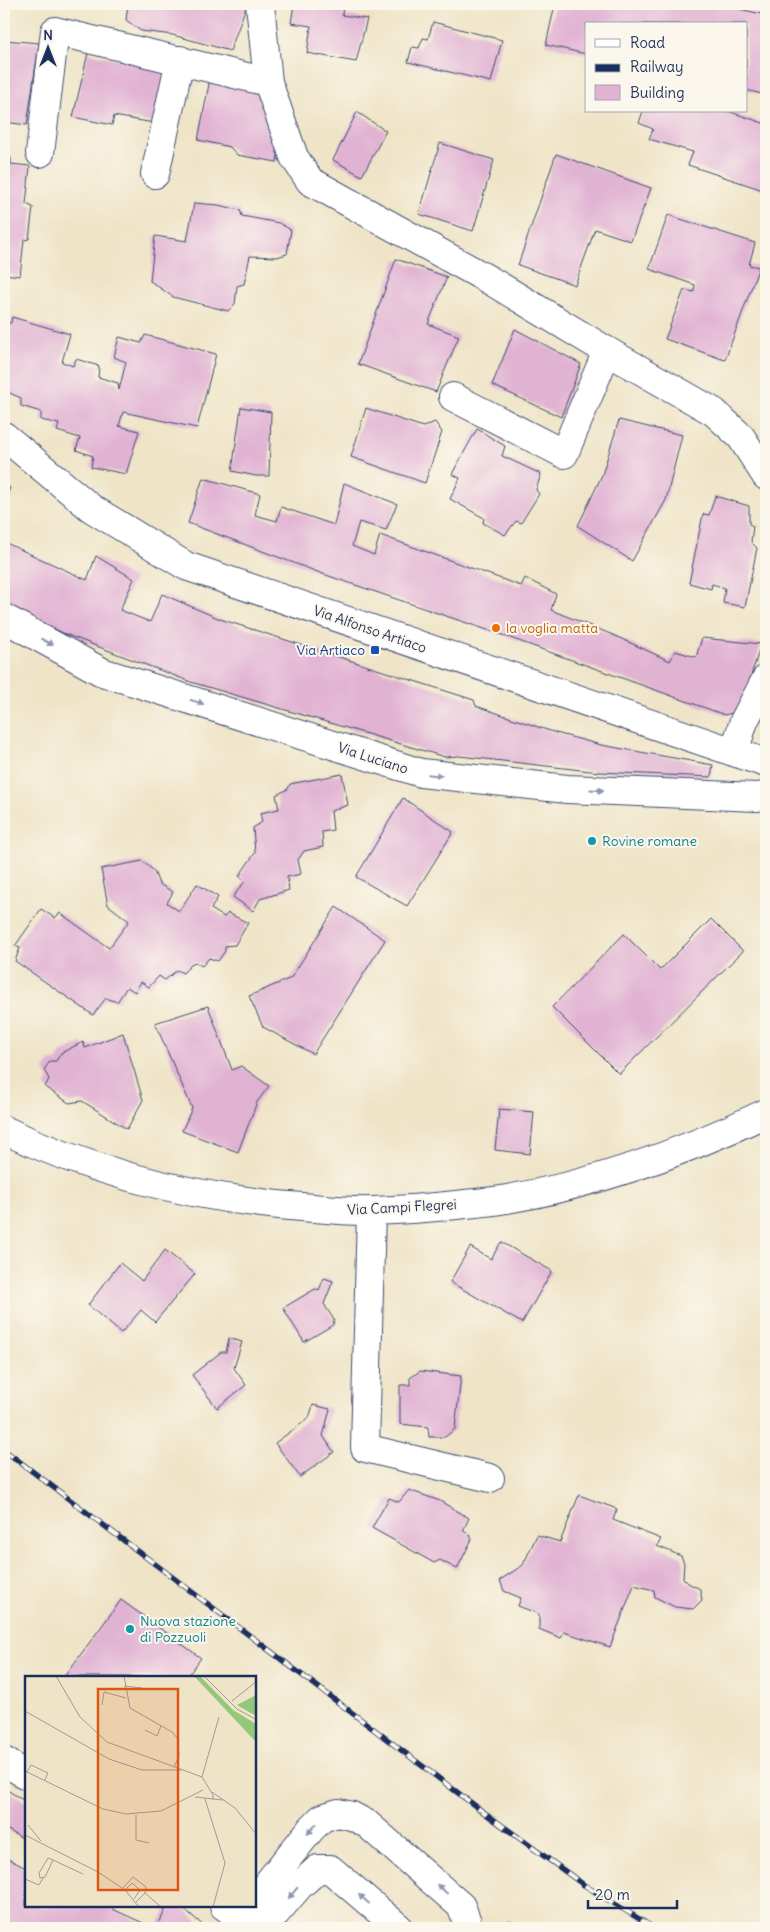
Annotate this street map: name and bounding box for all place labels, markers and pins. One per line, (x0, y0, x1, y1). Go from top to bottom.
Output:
place label: la voglia matta (506, 619, 598, 637)
marker: la voglia matta (490, 622, 502, 634)
place label: Via Artiaco (296, 641, 365, 659)
marker: Via Artiaco (369, 644, 381, 656)
place label: Rovine romane (602, 832, 697, 850)
marker: Rovine romane (586, 835, 598, 847)
place label: Nuova stazione di Pozzuoli (140, 1612, 236, 1646)
marker: Nuova stazione di Pozzuoli (124, 1623, 136, 1635)

